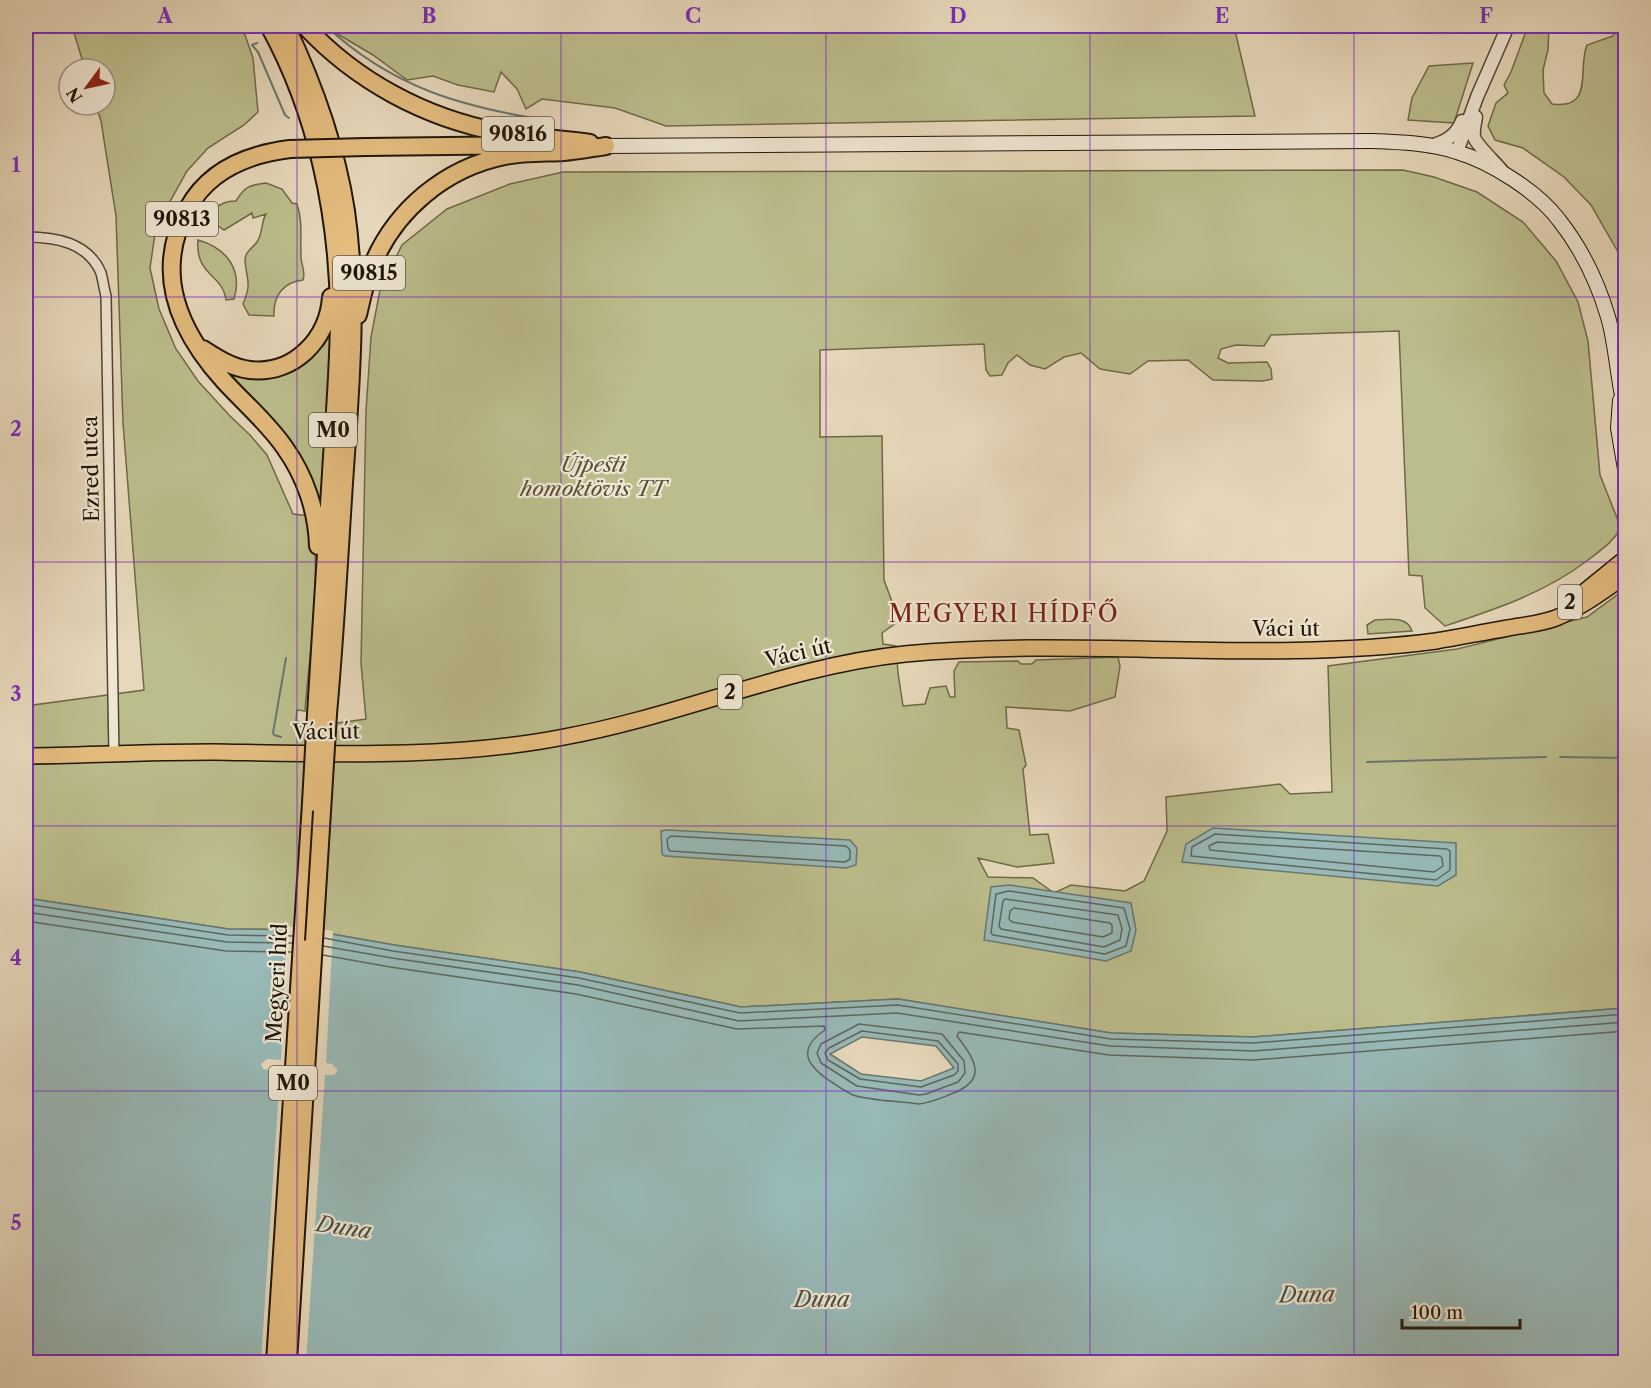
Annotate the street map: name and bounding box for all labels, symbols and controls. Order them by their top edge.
text: A [156,4,173,28]
text: B [422,4,437,28]
text: C [685,4,701,28]
text: D [949,4,967,28]
text: E [1215,4,1229,28]
text: F [1479,4,1493,28]
north arrow [57,57,117,117]
text: N [62,84,87,106]
road number: 90816 [482,117,554,151]
text: 1 [12,153,21,177]
road number: 90813 [146,202,218,236]
road number: 90815 [333,256,405,290]
road number: M0 [309,413,357,447]
street label: Ezred utca [77,415,104,522]
text: 2 [10,417,22,441]
park label: Újpesti homoktövis TT [519,452,670,501]
road number: 2 [1558,585,1582,619]
district label: MEGYERI HÍDFŐ [889,598,1119,628]
street label: Váci út [1251,616,1320,641]
street label: Váci út [761,633,834,672]
road number: 2 [718,675,742,709]
text: 3 [10,682,22,706]
street label: Váci út [291,718,360,745]
street label: Megyeri híd [261,922,292,1043]
text: 4 [10,946,22,970]
road number: M0 [269,1066,317,1100]
water label: Duna [312,1210,373,1245]
text: 5 [10,1211,22,1235]
water label: Duna [1277,1281,1335,1309]
water label: Duna [792,1286,850,1313]
scale bar [1402,1292,1520,1330]
text: 100 m [1411,1302,1463,1324]

